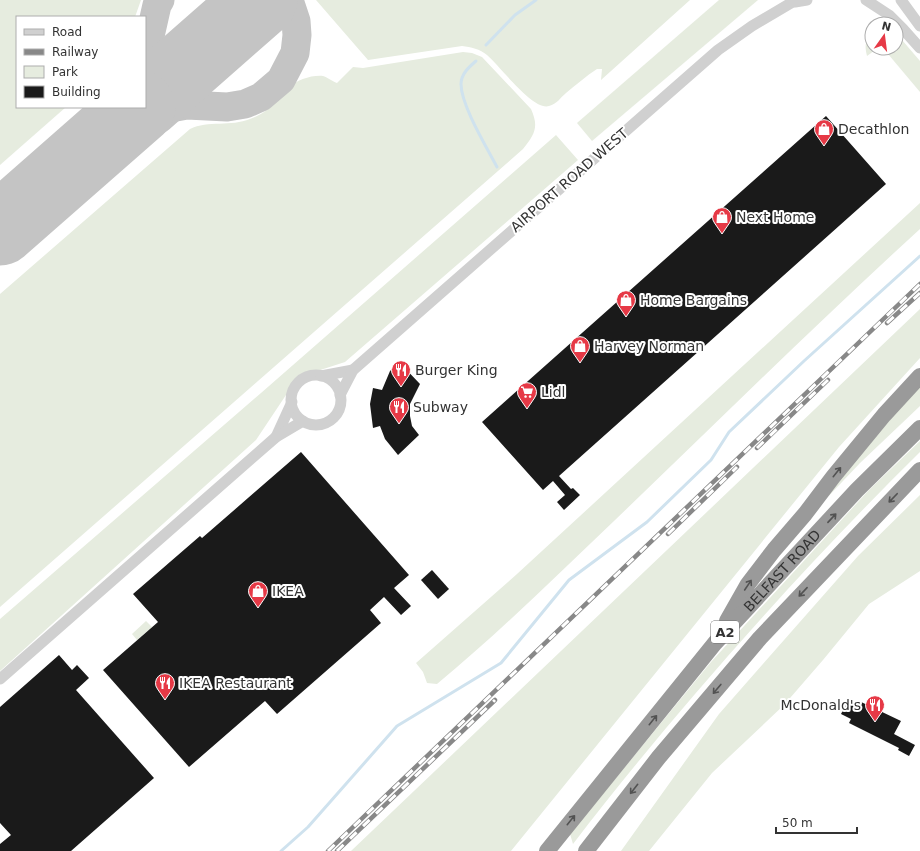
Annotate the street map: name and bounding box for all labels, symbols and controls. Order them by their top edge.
legend [16,16,146,108]
north arrow [864,16,904,56]
text: N [880,19,892,34]
text: Road [52,25,82,39]
text: Railway [52,45,98,59]
text: Park [52,65,78,79]
text: Building [52,85,101,99]
shop icon: Decathlon [813,118,835,146]
place label: Decathlon [838,121,909,137]
street label: AIRPORT ROAD WEST [507,124,631,235]
shop icon: Next Home [711,206,733,234]
place label: Next Home [736,209,814,225]
shop icon: Home Bargains [615,289,637,317]
place label: Home Bargains [640,292,747,308]
shop icon: Harvey Norman [569,335,591,363]
place label: Harvey Norman [594,338,704,354]
restaurant icon: Burger King [390,359,412,387]
place label: Burger King [415,362,498,378]
supermarket icon: Lidl [516,381,538,409]
place label: Lidl [541,384,565,400]
restaurant icon: Subway [388,396,410,424]
place label: Subway [413,399,468,415]
one-way arrow [833,467,842,478]
one-way arrow [888,493,898,503]
one-way arrow [827,512,836,523]
street label: BELFAST ROAD [740,527,824,615]
one-way arrow [744,579,752,591]
shop icon: IKEA [247,580,269,608]
place label: IKEA [272,583,304,599]
one-way arrow [799,587,808,597]
road number: A2 [711,621,739,643]
restaurant icon: IKEA Restaurant [154,672,176,700]
place label: IKEA Restaurant [179,675,292,691]
one-way arrow [712,684,721,694]
restaurant icon: McDonald's [864,694,886,722]
place label: McDonald's [781,697,861,713]
one-way arrow [648,714,657,725]
one-way arrow [629,783,638,794]
scale bar [776,809,857,835]
one-way arrow [566,815,575,826]
text: 50 m [782,816,813,830]

